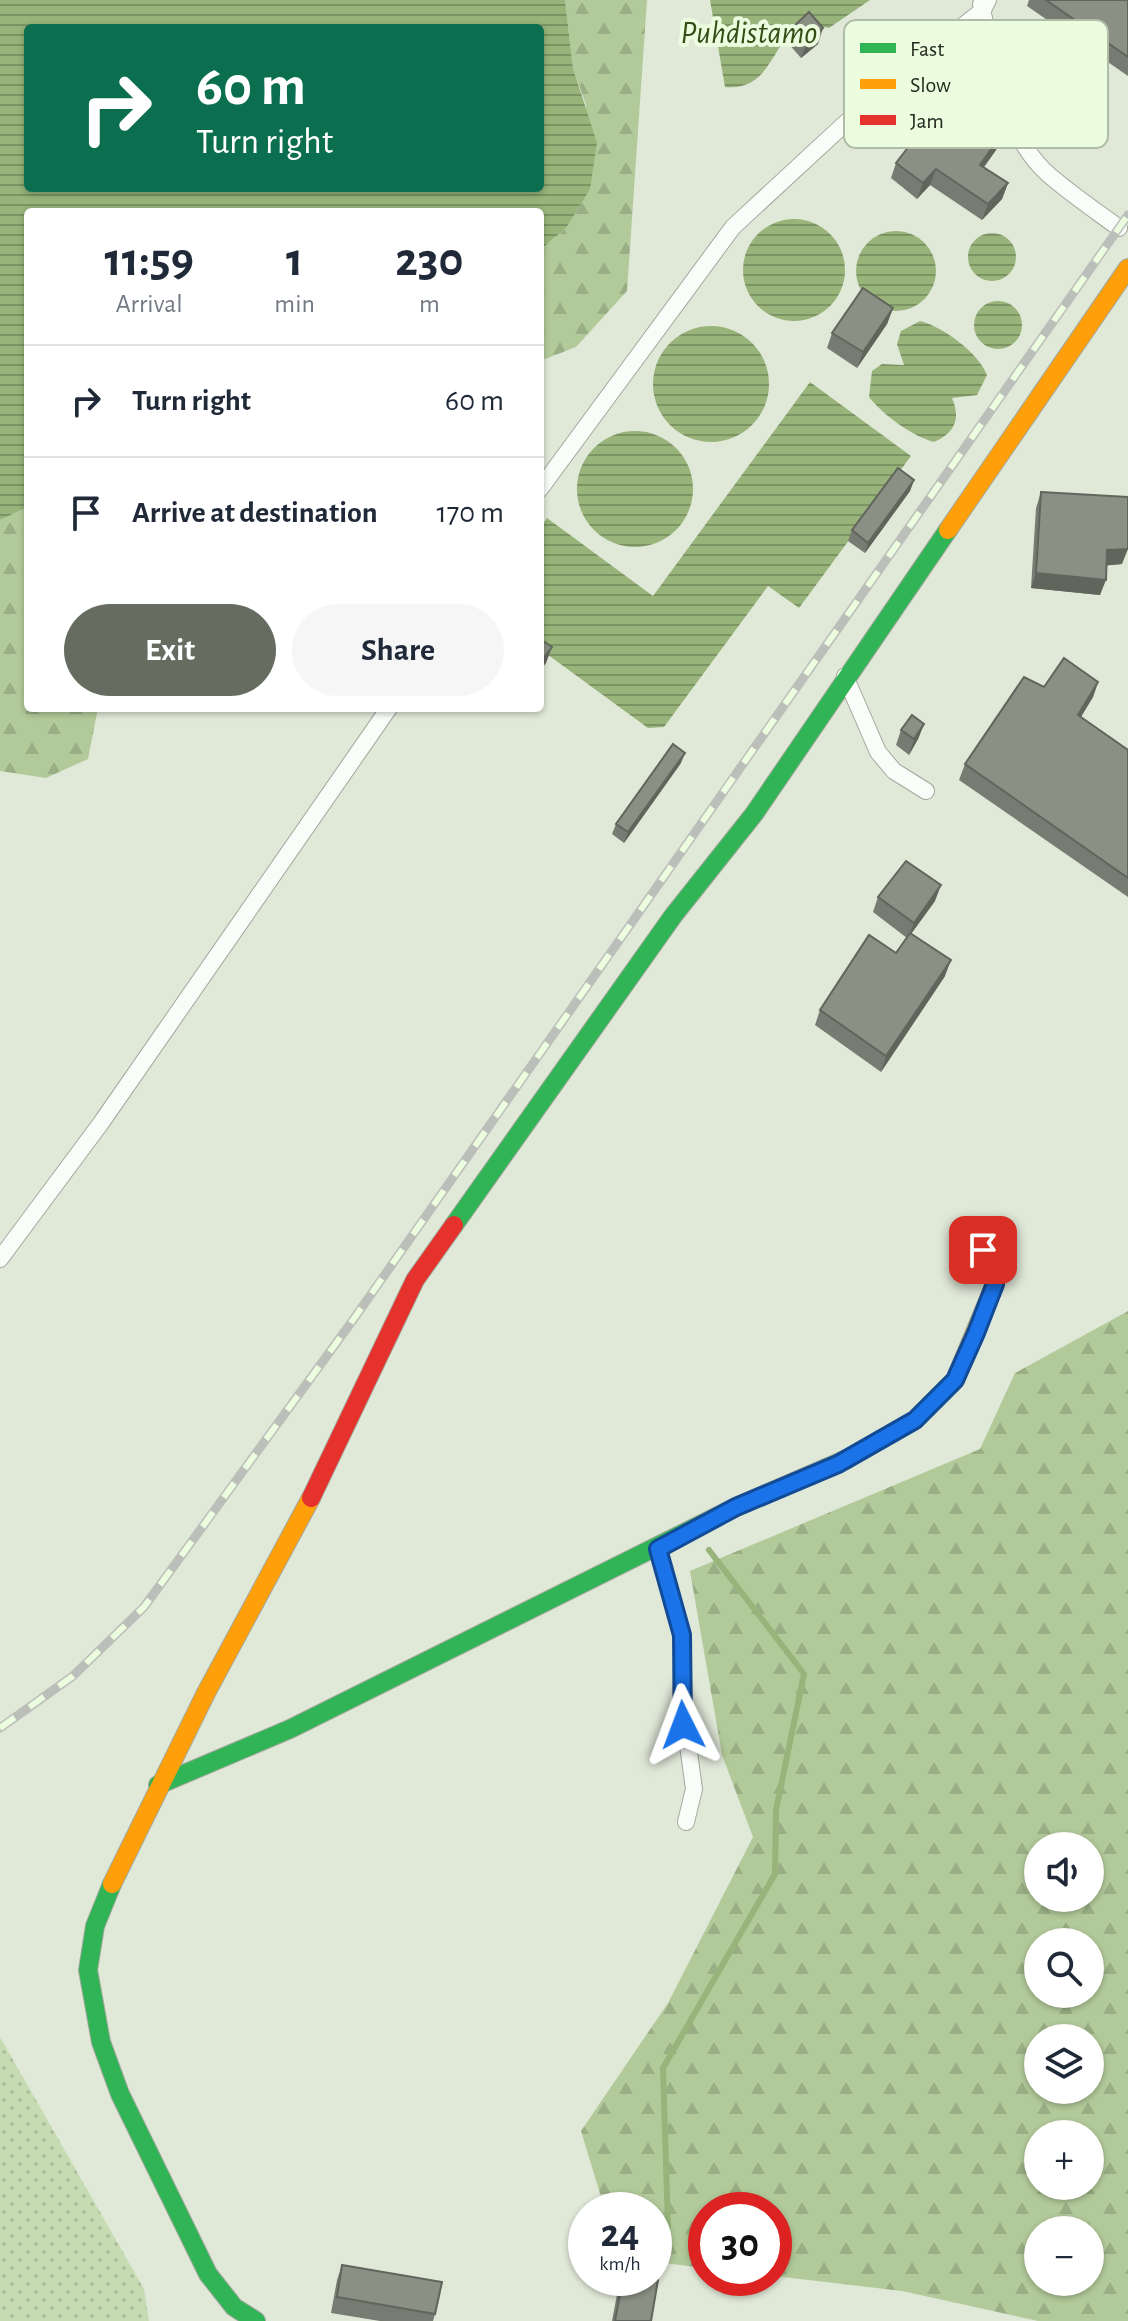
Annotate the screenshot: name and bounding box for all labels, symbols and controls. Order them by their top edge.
water label: Puhdistamo [680,17,818,49]
legend [844,20,1108,148]
text: Fast [910,38,944,60]
icon: right [64,56,168,160]
text: 60 m [196,59,306,115]
text: Slow [910,74,951,96]
text: Jam [910,110,944,132]
text: Turn right [196,124,333,160]
text: 11:59 [104,237,194,285]
text: 1 [286,237,303,285]
text: 230 [395,237,464,285]
text: Arrival [116,291,183,317]
text: min [274,291,315,317]
text: m [419,291,440,317]
icon: right [64,379,108,423]
text: Turn right [132,386,251,416]
text: 60 m [445,386,504,416]
icon: arrive [64,491,108,535]
text: Arrive at destination [132,498,378,528]
text: 170 m [436,498,504,528]
button: Exit [64,604,276,696]
button: Share [292,604,504,696]
pin [949,1216,1017,1284]
icon: arrive [961,1228,1005,1272]
position arrow [641,1683,725,1767]
map controls [1024,1832,1104,2296]
button: sound [1024,1832,1104,1912]
button: search [1024,1928,1104,2008]
button: layers [1024,2024,1104,2104]
button: + [1024,2120,1104,2200]
speed limit sign: 30 [688,2192,792,2296]
text: 24 [601,2214,639,2254]
button: − [1024,2216,1104,2296]
text: km/h [599,2254,641,2274]

